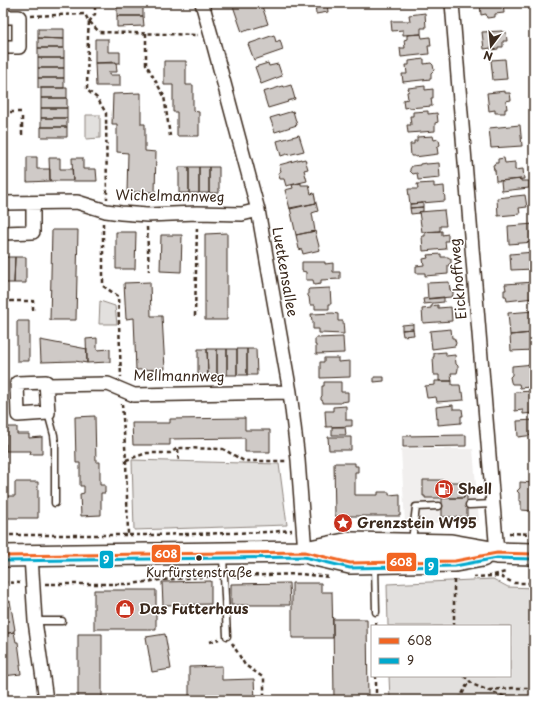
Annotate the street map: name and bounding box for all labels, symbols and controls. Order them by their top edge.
north arrow [471,26,511,66]
text: N [481,47,495,65]
street label: Wichelmannweg [115,184,225,207]
street label: Luetkensallee [267,225,304,319]
street label: Eickhoffweg [444,238,472,320]
street label: Mellmannweg [133,364,225,387]
fuel station icon: Shell [433,478,455,500]
place label: Shell [458,478,492,499]
place icon: Grenzstein W195 [332,512,354,534]
place label: Grenzstein W195 [357,512,477,533]
line badge: 608 [151,544,181,563]
text: 608 [155,545,177,562]
line badge: 9 [99,550,114,569]
text: 9 [103,550,110,567]
line badge: 608 [386,552,417,572]
marker: Kurfürstenstraße [194,553,204,563]
text: 608 [390,553,412,570]
line badge: 9 [424,557,439,576]
text: 9 [428,557,435,574]
place label: Kurfürstenstraße [146,562,252,581]
shop icon: Das Futterhaus [114,598,136,620]
place label: Das Futterhaus [139,598,249,619]
legend [371,625,511,677]
text: 608 [407,631,432,649]
text: 9 [407,651,414,669]

